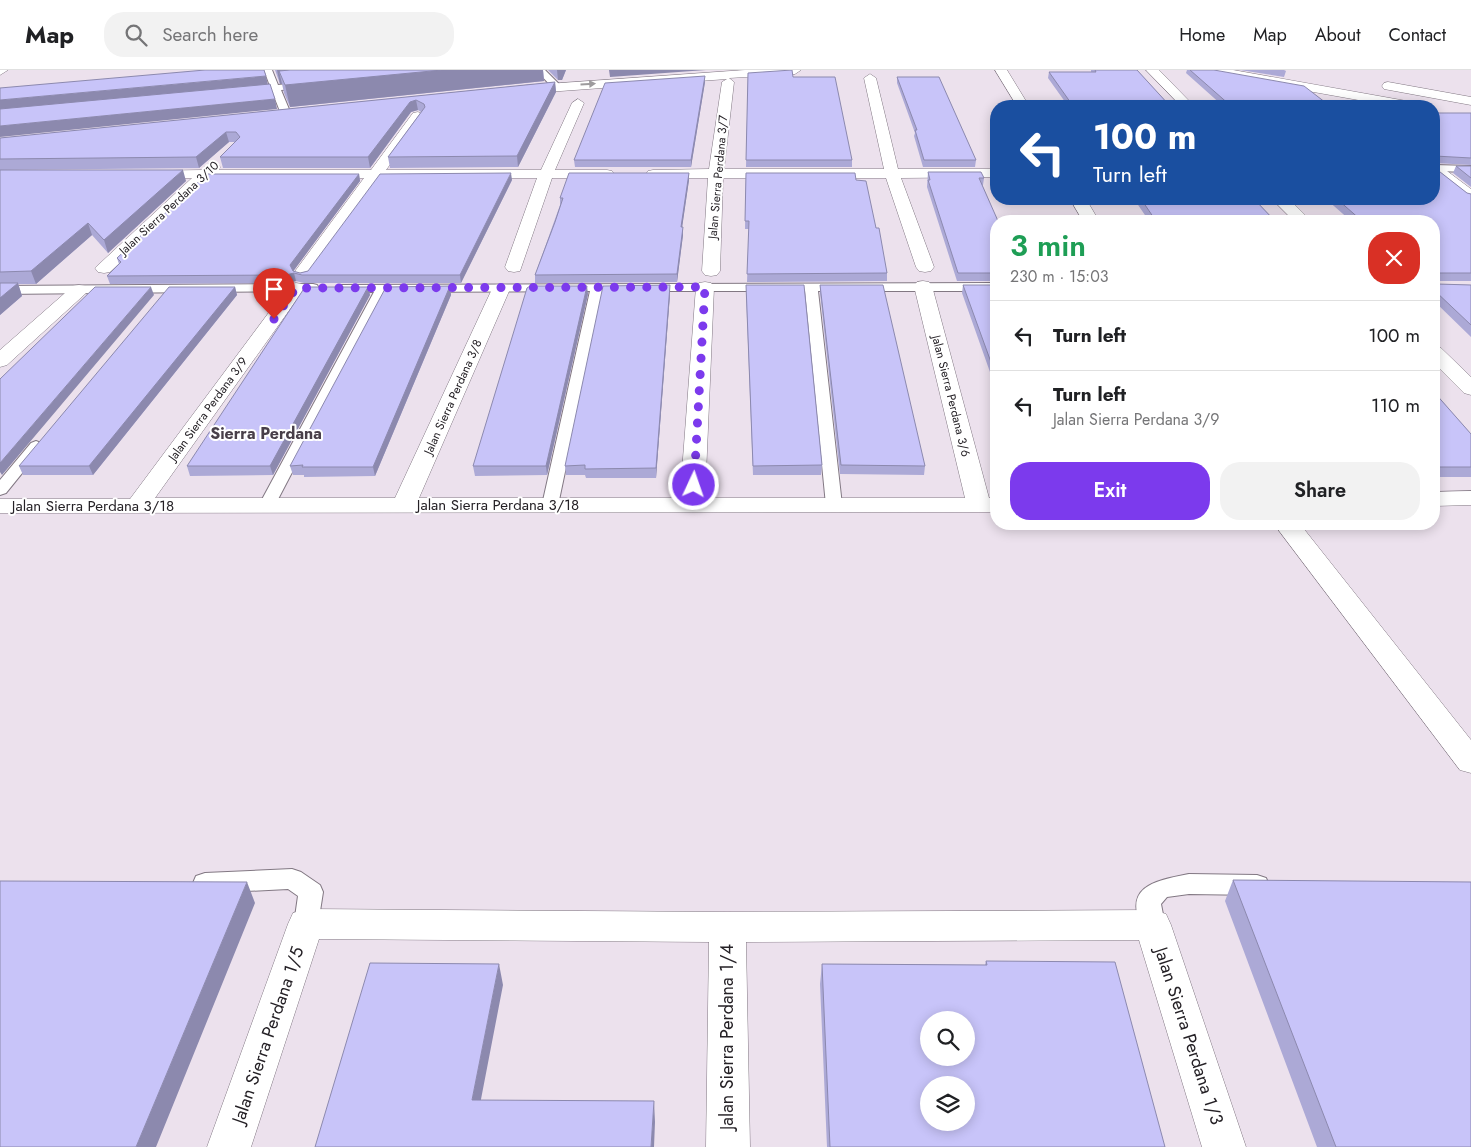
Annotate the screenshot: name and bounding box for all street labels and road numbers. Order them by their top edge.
street label: Jalan Sierra Perdana 3/7 [703,114,732,242]
street label: Jalan Sierra Perdana 3/10 [114,157,223,260]
street label: Jalan Sierra Perdana 3/6 [927,331,975,459]
street label: Jalan Sierra Perdana 3/8 [419,336,487,459]
street label: Jalan Sierra Perdana 3/9 [163,353,252,466]
street label: Jalan Sierra Perdana 3/18 [415,494,579,516]
street label: Jalan Sierra Perdana 3/18 [10,495,174,517]
street label: Jalan Sierra Perdana 1/3 [1147,942,1230,1128]
street label: Jalan Sierra Perdana 1/5 [225,943,310,1129]
street label: Jalan Sierra Perdana 1/4 [714,944,740,1132]

